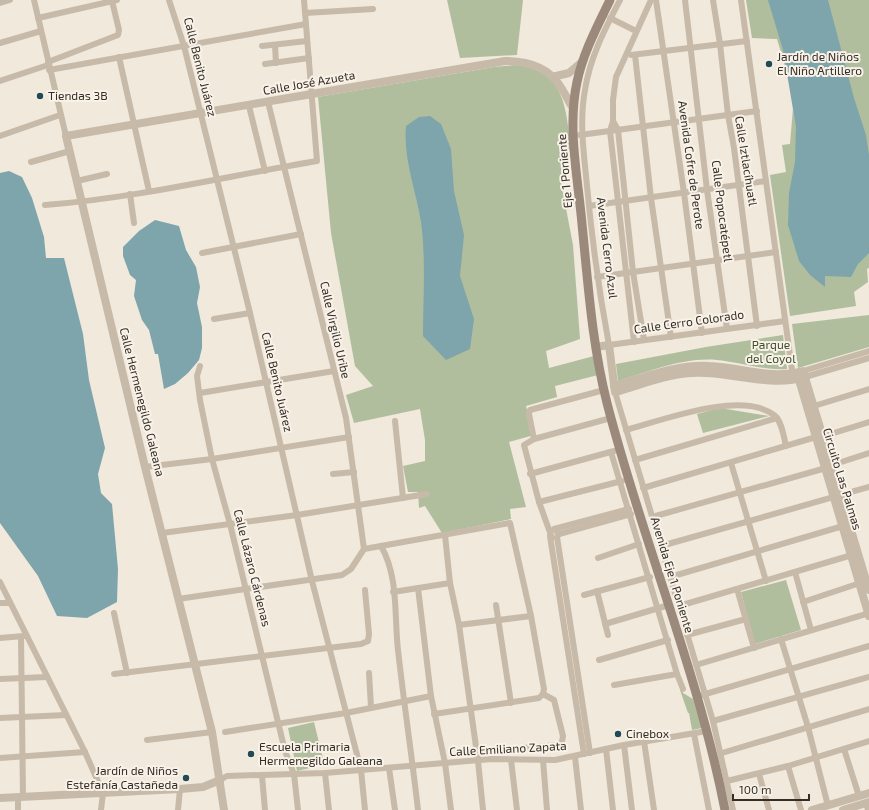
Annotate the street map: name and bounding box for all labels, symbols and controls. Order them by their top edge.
street label: Calle Benito Juárez [182,16,220,118]
place label: Jardín de Niños El Niño Artillero [777,49,862,77]
marker: Jardín de Niños El Niño Artillero [764,59,774,69]
street label: Calle José Azueta [262,67,356,97]
place label: Tiendas 3B [48,88,108,102]
marker: Tiendas 3B [35,91,45,101]
street label: Avenida Cofre de Perote [676,100,708,230]
street label: Calle Iztlacíhuatl [733,115,761,207]
street label: Eje 1 Poniente [554,133,575,209]
street label: Calle Popocatépetl [710,159,736,263]
street label: Avenida Cerro Azul [595,196,621,300]
street label: Calle Virgilio Uribe [318,280,354,380]
street label: Calle Cerro Colorado [633,306,745,336]
street label: Calle Hermenegildo Galeana [118,326,168,478]
street label: Calle Benito Juárez [260,330,296,433]
park label: Parque del Coyol [746,337,796,365]
street label: Circuito Las Palmas [821,426,865,532]
street label: Calle Lázaro Cárdenas [232,508,274,628]
street label: Avenida Eje 1 Poniente [648,515,697,635]
place label: Cinebox [626,726,670,740]
marker: Cinebox [613,729,623,739]
street label: Calle Emiliano Zapata [449,738,567,758]
place label: Escuela Primaria Hermenegildo Galeana [259,739,383,767]
marker: Escuela Primaria Hermenegildo Galeana [246,749,256,759]
place label: Jardín de Niños Estefanía Castañeda [66,763,178,791]
marker: Jardín de Niños Estefanía Castañeda [181,773,191,783]
scale bar [733,776,809,802]
text: 100 m [739,782,771,796]

